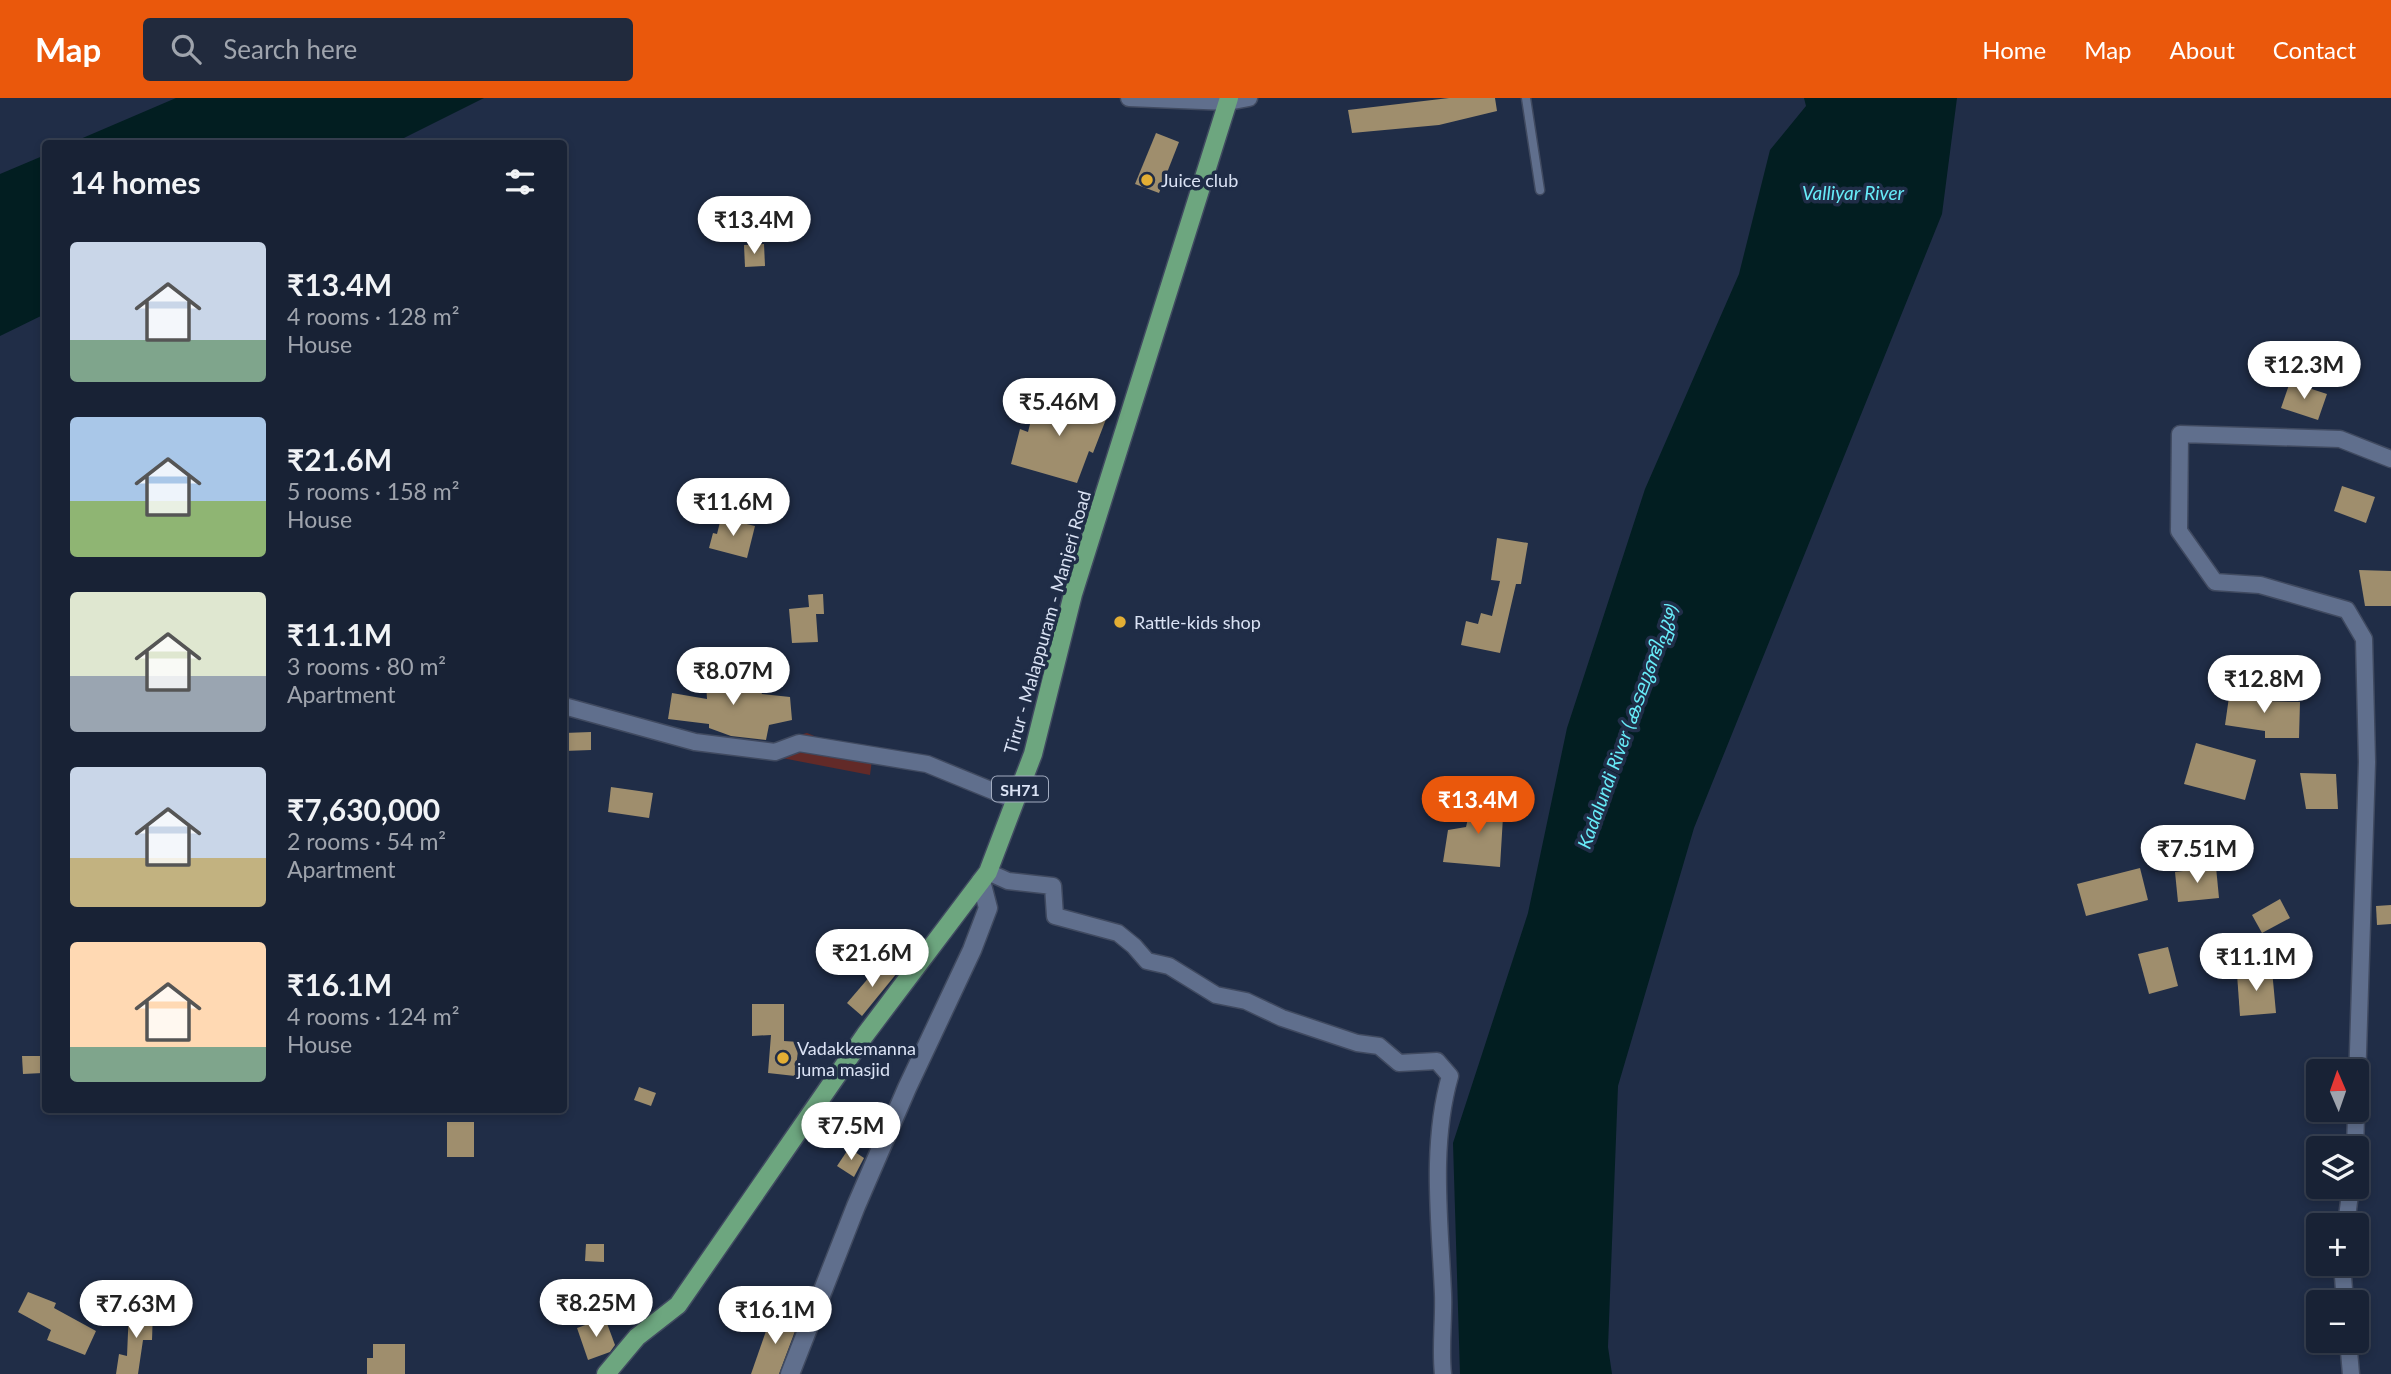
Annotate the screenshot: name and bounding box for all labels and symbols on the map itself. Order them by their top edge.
place label: Juice club [1161,169,1238,191]
marker: Juice club [1139,172,1155,188]
water label: Valliyar River [1802,181,1905,204]
pin: ₹13.4M [697,197,811,256]
pin: ₹12.3M [2247,342,2361,401]
pin: ₹5.46M [1002,378,1116,438]
pin: ₹11.6M [676,478,790,538]
street label: Tirur - Malappuram - Manjeri Road [999,488,1095,756]
water label: Kadalundi River (കടലുണ്ടിപ്പുഴ) [1572,600,1685,853]
place label: Rattle-kids shop [1134,611,1261,633]
marker: Rattle-kids shop [1112,614,1128,630]
pin: ₹8.07M [676,648,790,707]
pin: ₹12.8M [2207,656,2321,715]
road number: SH71 [992,776,1048,802]
pin: ₹13.4M [1421,776,1535,836]
pin: ₹7.51M [2140,826,2254,885]
pin: ₹21.6M [815,930,929,989]
pin: ₹11.1M [2199,934,2313,993]
place label: Vadakkemanna juma masjid [796,1037,916,1080]
marker: Vadakkemanna juma masjid [775,1050,791,1066]
north arrow [2306,1059,2370,1122]
pin: ₹7.5M [802,1102,900,1162]
pin: ₹7.63M [79,1280,193,1340]
pin: ₹8.25M [539,1280,653,1339]
pin: ₹16.1M [718,1286,832,1346]

